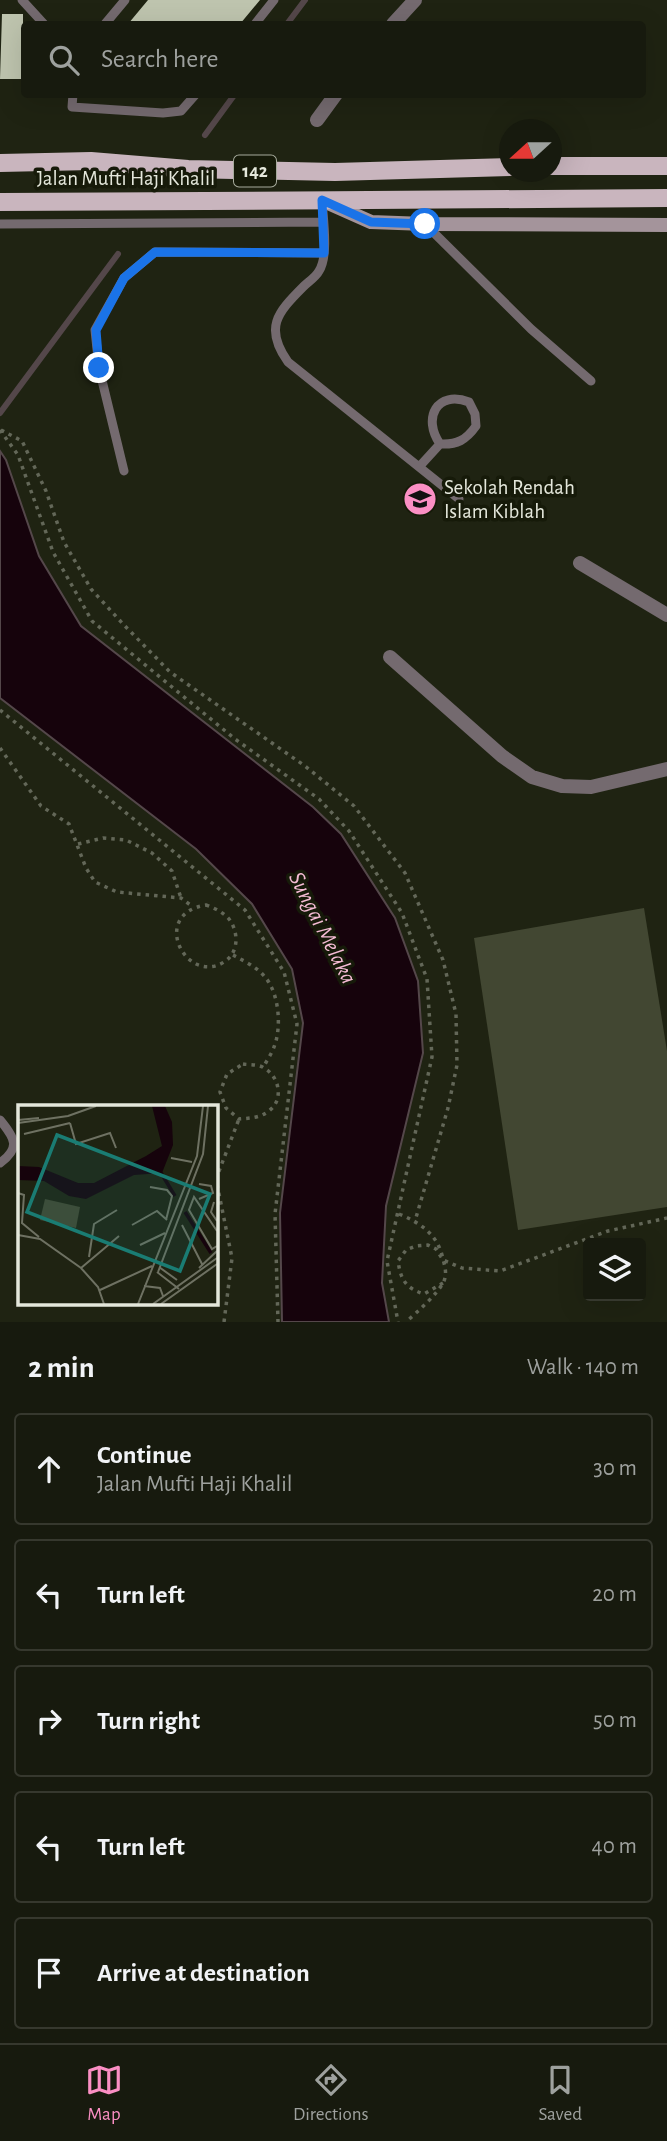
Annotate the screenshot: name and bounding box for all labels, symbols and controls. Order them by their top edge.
search box [21,21,646,98]
icon: search [45,41,83,79]
text: Search here [101,46,219,72]
north arrow [499,119,562,182]
road number: 142 [234,155,276,186]
street label: Jalan Mufti Haji Khalil [37,168,215,189]
route start [409,208,440,239]
route end [83,352,114,383]
place label: Sekolah Rendah Islam Kiblah [444,477,575,522]
school or university icon: Sekolah Rendah Islam Kiblah [401,480,439,518]
water label: Sungai Melaka [284,868,360,988]
inset map [18,1105,217,1304]
map controls [583,1238,646,1301]
button: layers [583,1238,646,1301]
text: 2 min [28,1353,95,1383]
text: Walk · 140 m [527,1356,639,1379]
text: Continue [97,1442,192,1468]
icon: ahead [30,1450,68,1488]
text: 30 m [593,1457,637,1480]
text: Jalan Mufti Haji Khalil [97,1473,293,1496]
icon: left [30,1576,68,1614]
text: Turn left [97,1582,185,1608]
text: 20 m [592,1583,637,1606]
icon: right [30,1702,68,1740]
text: Turn right [97,1708,200,1734]
text: 50 m [593,1709,637,1732]
icon: left [30,1828,68,1866]
text: Turn left [97,1834,185,1860]
text: 40 m [592,1835,637,1858]
icon: arrive [30,1954,68,1992]
text: Arrive at destination [97,1960,310,1986]
tab: Map [85,2061,123,2126]
tab: Directions [293,2061,369,2126]
tab: Saved [539,2061,582,2126]

